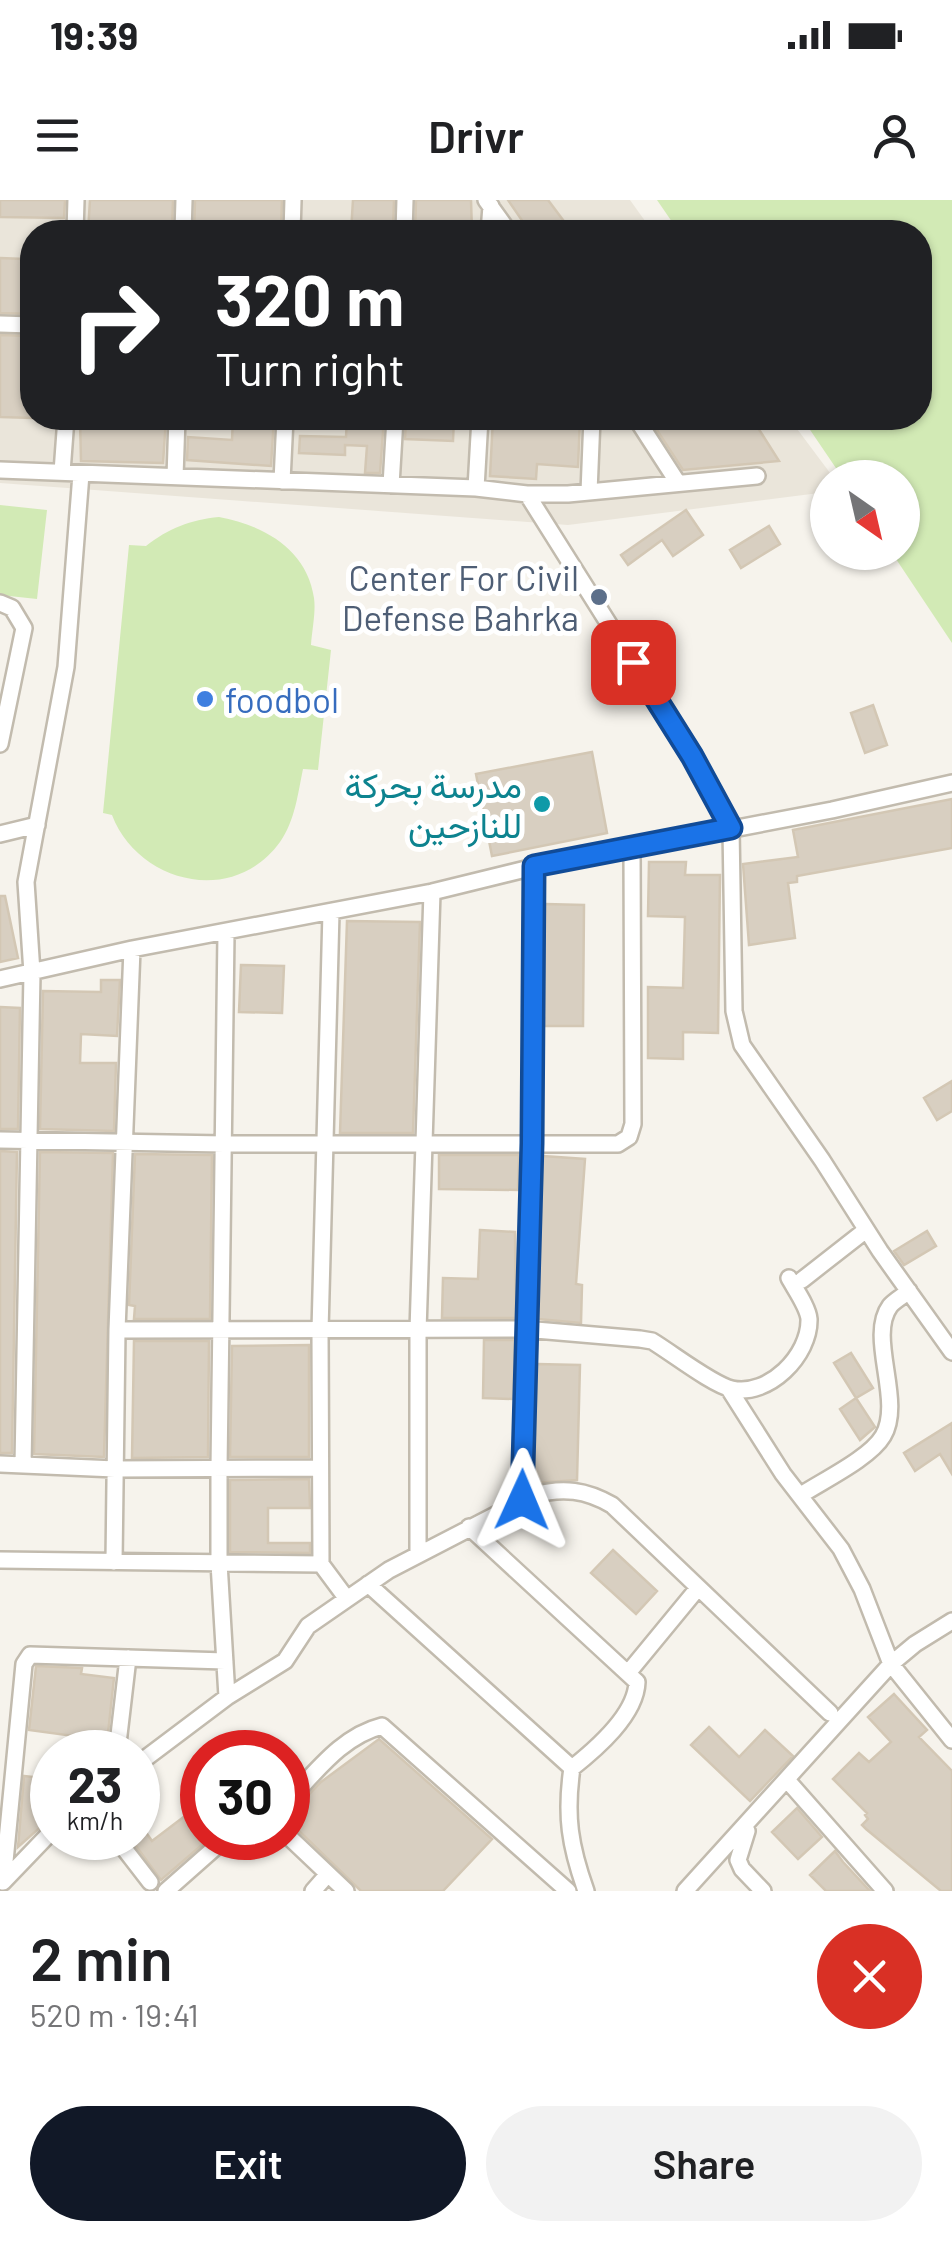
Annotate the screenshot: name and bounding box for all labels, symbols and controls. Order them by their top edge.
text: 19:39 [50,12,138,58]
icon: menu [30,108,85,163]
text: Drivr [428,108,524,162]
icon: person [867,108,922,163]
text: 320 m [215,256,404,340]
icon: right [50,260,180,390]
text: Turn right [215,341,405,395]
north arrow [810,460,920,570]
map controls [810,460,920,570]
place label: Center For Civil Defense Bahrka [342,556,579,638]
marker: Center For Civil Defense Bahrka [588,586,610,608]
pin [591,620,676,705]
icon: arrive [606,635,661,690]
place label: foodbol [225,678,339,720]
marker: foodbol [194,688,216,710]
place label: مدرسة بحركة للنازحين [345,763,522,848]
marker: مدرسة بحركة للنازحين [531,793,553,815]
position arrow [470,1448,574,1552]
speed limit sign: 30 [180,1730,310,1860]
text: 23 [68,1753,122,1813]
text: km/h [67,1805,123,1835]
text: 2 min [30,1921,173,1993]
button: close [817,1924,922,2029]
text: 520 m · 19:41 [30,1995,199,2033]
button: Exit [30,2106,466,2221]
button: Share [486,2106,922,2221]

